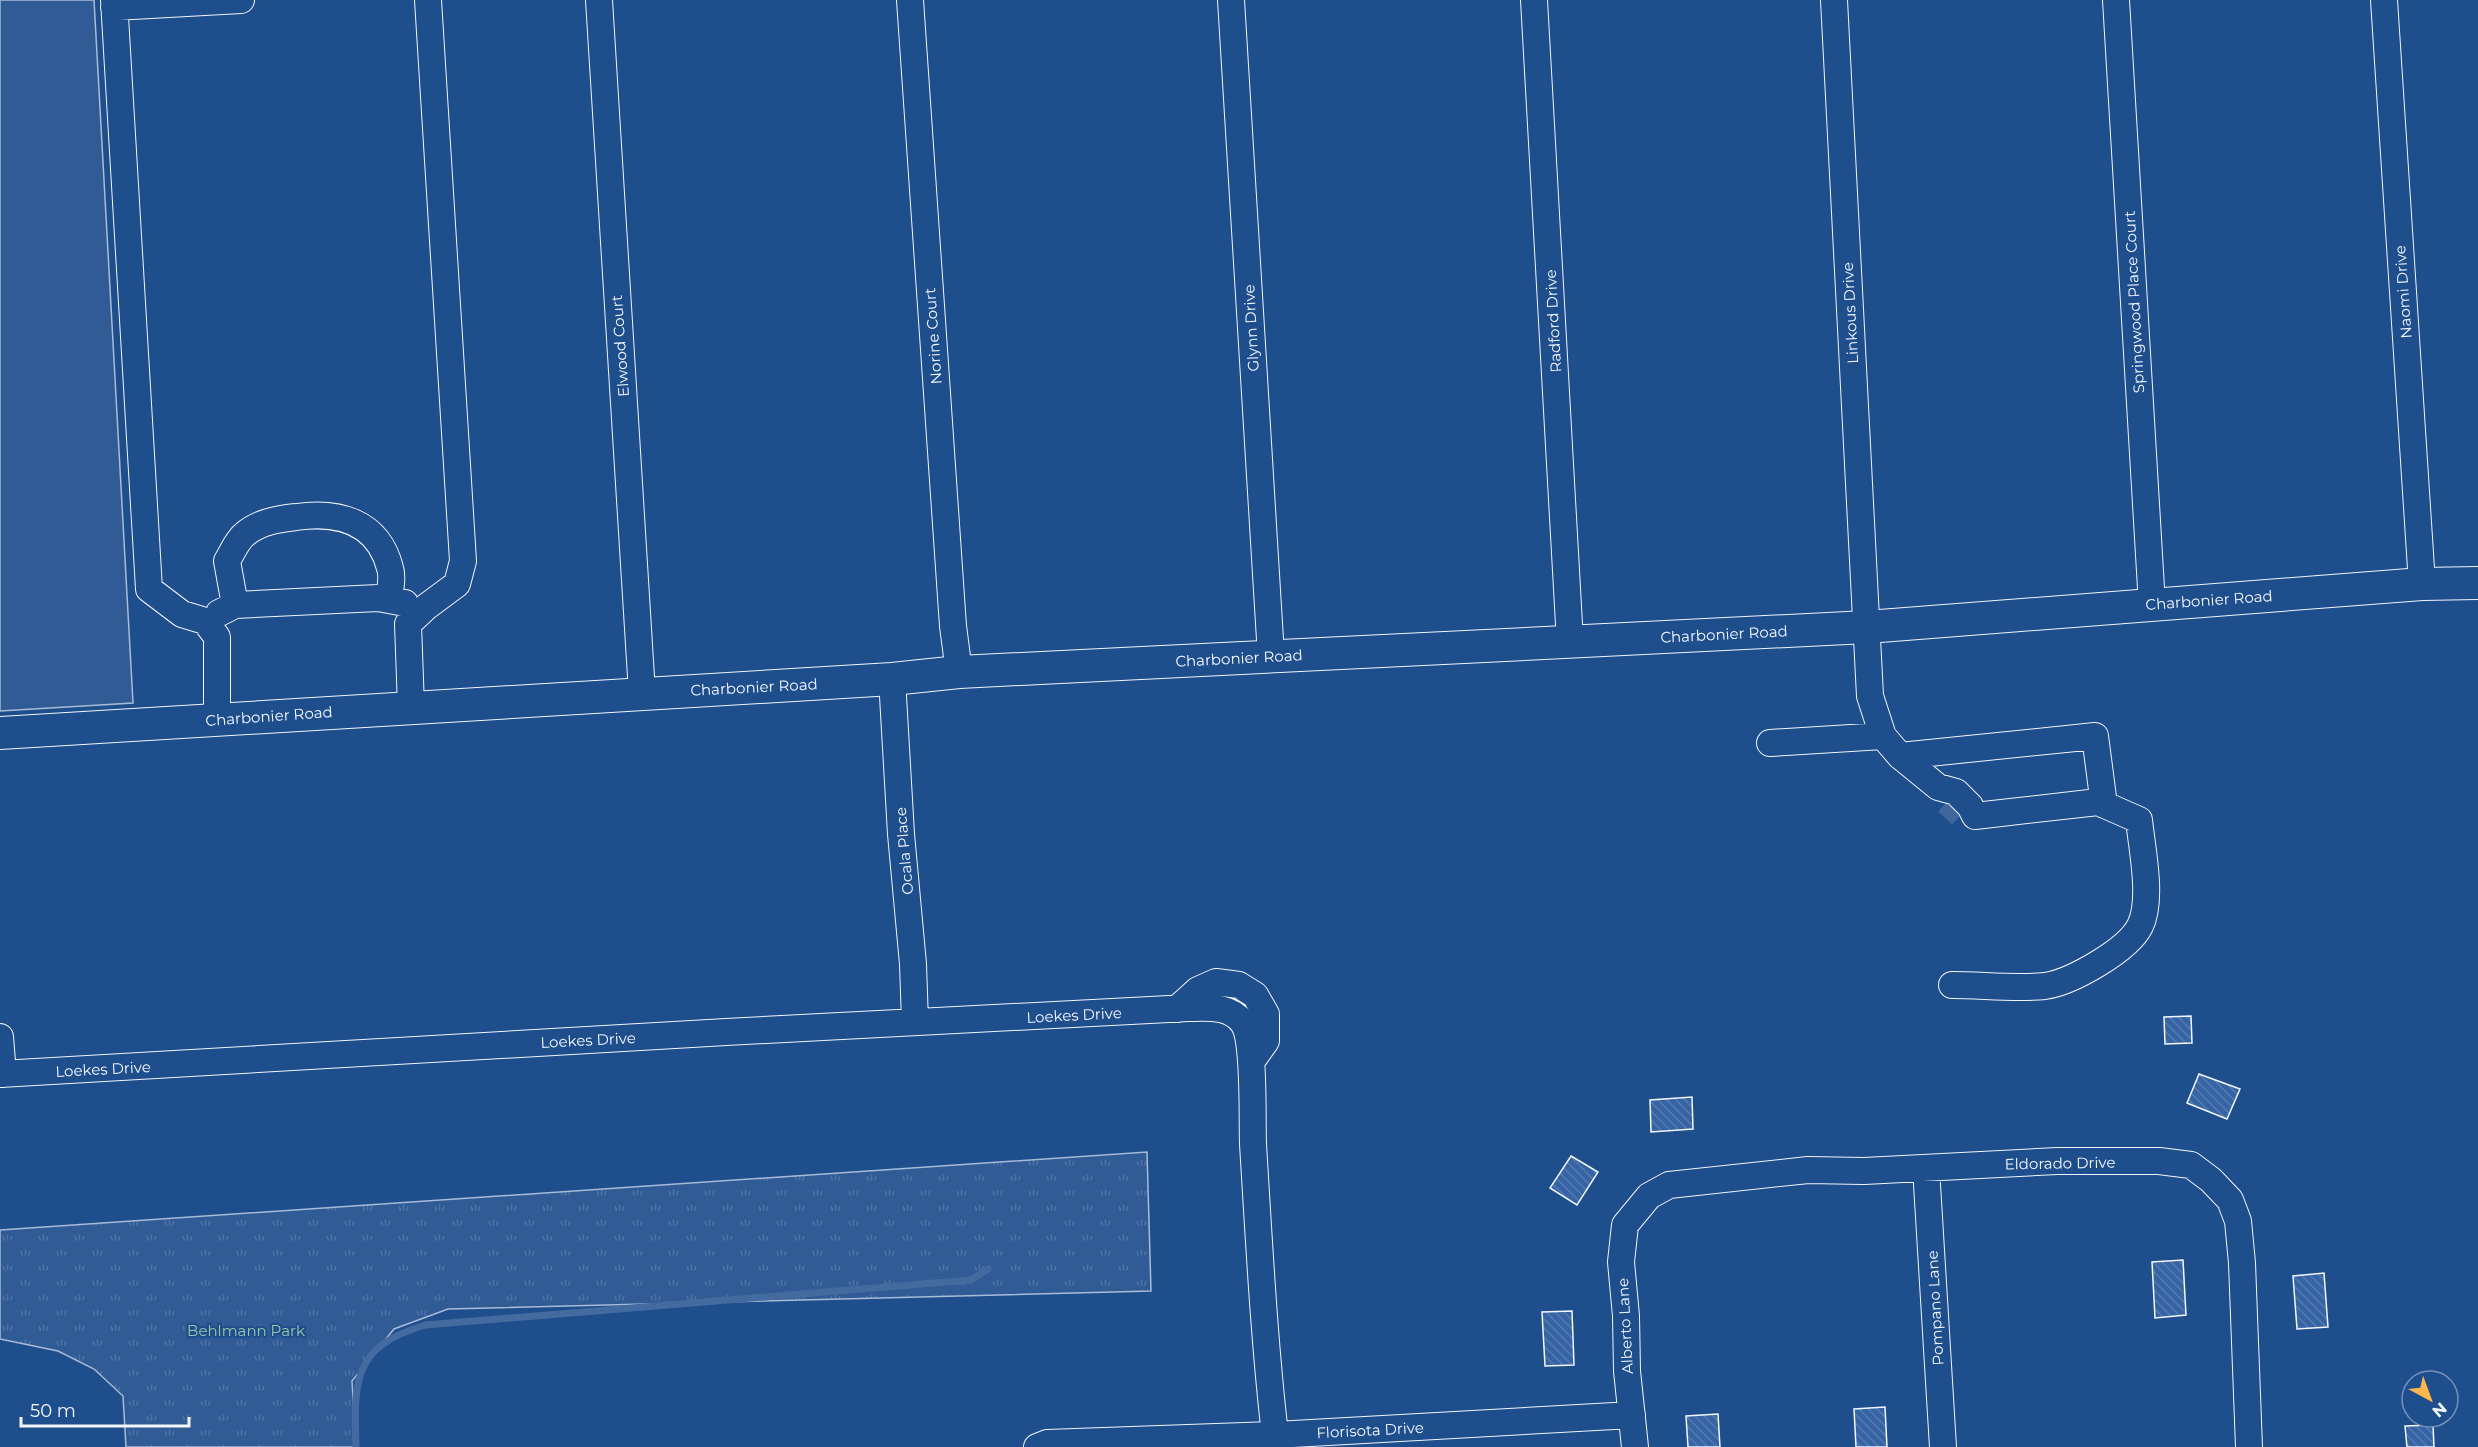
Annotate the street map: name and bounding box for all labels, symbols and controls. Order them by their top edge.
street label: Springwood Place Court [2120,210,2148,394]
street label: Naomi Drive [2390,245,2416,339]
street label: Linkous Drive [1838,262,1862,364]
street label: Radford Drive [1541,269,1565,373]
street label: Glynn Drive [1239,284,1263,372]
street label: Norine Court [920,287,946,385]
street label: Elwood Court [607,294,633,398]
street label: Charbonier Road [2145,586,2273,614]
street label: Charbonier Road [1660,621,1788,647]
street label: Charbonier Road [1175,645,1303,671]
street label: Charbonier Road [690,674,818,700]
street label: Charbonier Road [205,702,333,730]
street label: Ocala Place [891,806,917,896]
street label: Loekes Drive [1026,1003,1122,1027]
street label: Loekes Drive [540,1028,636,1052]
street label: Loekes Drive [55,1057,151,1081]
street label: Eldorado Drive [2004,1153,2116,1173]
street label: Pompano Lane [1922,1250,1948,1366]
street label: Alberto Lane [1613,1277,1637,1375]
park label: Behlmann Park [187,1321,305,1340]
north arrow [2400,1369,2460,1429]
scale bar [21,1390,189,1428]
text: N [2428,1399,2451,1421]
text: 50 m [30,1400,76,1422]
street label: Florisota Drive [1316,1418,1424,1442]

